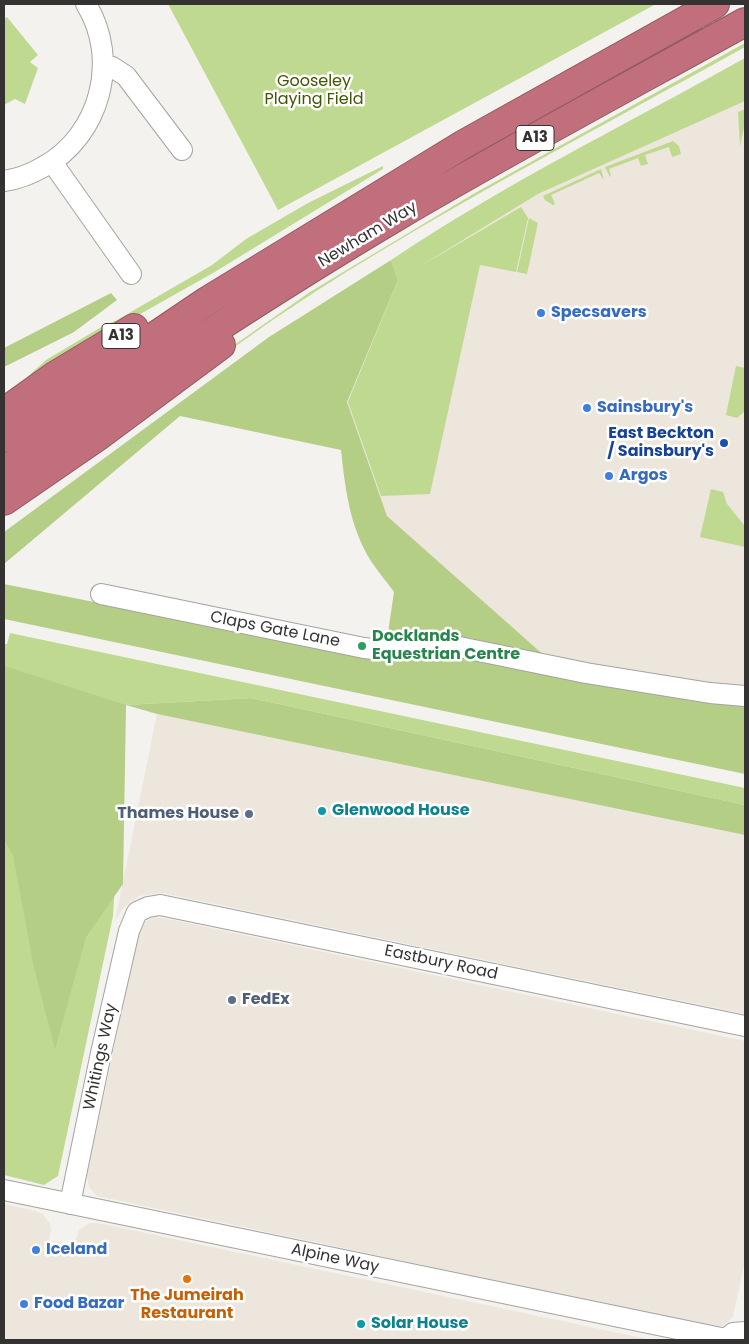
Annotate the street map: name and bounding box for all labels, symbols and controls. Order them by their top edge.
park label: Gooseley Playing Field [265,72,363,110]
road number: A13 [516,126,554,150]
street label: Newham Way [315,198,421,272]
place label: Specsavers [551,303,647,323]
marker: Specsavers [535,307,547,319]
road number: A13 [102,324,140,348]
place label: Sainsbury's [597,398,693,418]
marker: Sainsbury's [581,402,593,414]
place label: East Beckton / Sainsbury's [607,424,714,462]
marker: East Beckton / Sainsbury's [718,437,730,449]
place label: Argos [619,466,668,486]
marker: Argos [603,470,615,482]
street label: Claps Gate Lane [209,608,341,652]
place label: Docklands Equestrian Centre [372,627,520,665]
marker: Docklands Equestrian Centre [356,640,368,652]
place label: Glenwood House [332,801,470,821]
place label: Thames House [117,804,239,824]
marker: Glenwood House [316,805,328,817]
marker: Thames House [243,808,255,820]
street label: Eastbury Road [383,942,499,984]
place label: FedEx [242,990,290,1010]
marker: FedEx [226,994,238,1006]
street label: Whitings Way [80,1002,122,1112]
place label: Iceland [46,1240,107,1260]
street label: Alpine Way [289,1240,381,1278]
marker: Iceland [30,1244,42,1256]
marker: The Jumeirah Restaurant [181,1273,193,1285]
place label: The Jumeirah Restaurant [130,1286,244,1324]
place label: Food Bazar [34,1294,124,1314]
marker: Food Bazar [18,1298,30,1310]
place label: Solar House [371,1314,468,1334]
marker: Solar House [355,1318,367,1330]

